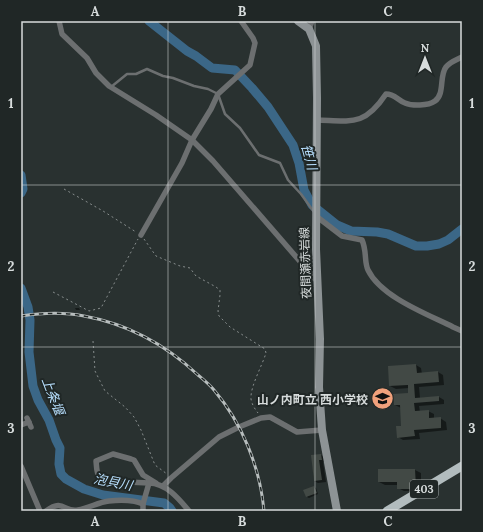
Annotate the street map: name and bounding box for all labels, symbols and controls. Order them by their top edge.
text: A [91,3,100,20]
text: B [238,3,247,20]
text: C [384,3,393,20]
north arrow [405,38,445,78]
text: N [421,41,430,55]
text: 1 [8,95,14,112]
text: 1 [469,95,475,112]
water label: 笹川 [297,142,321,174]
street label: 夜間瀬赤岩線 [296,227,314,300]
text: 2 [8,258,15,275]
text: 2 [469,258,476,275]
water label: 上条堰 [38,375,69,419]
school or university icon: 山ノ内町立 西小学校 [370,386,396,412]
place label: 山ノ内町立 西小学校 [257,392,368,407]
text: 3 [7,420,15,437]
text: 3 [468,420,476,437]
water label: 泡貝川 [92,470,136,494]
road number: 403 [410,480,438,498]
text: A [91,513,100,530]
text: B [238,513,247,530]
text: C [384,513,393,530]

